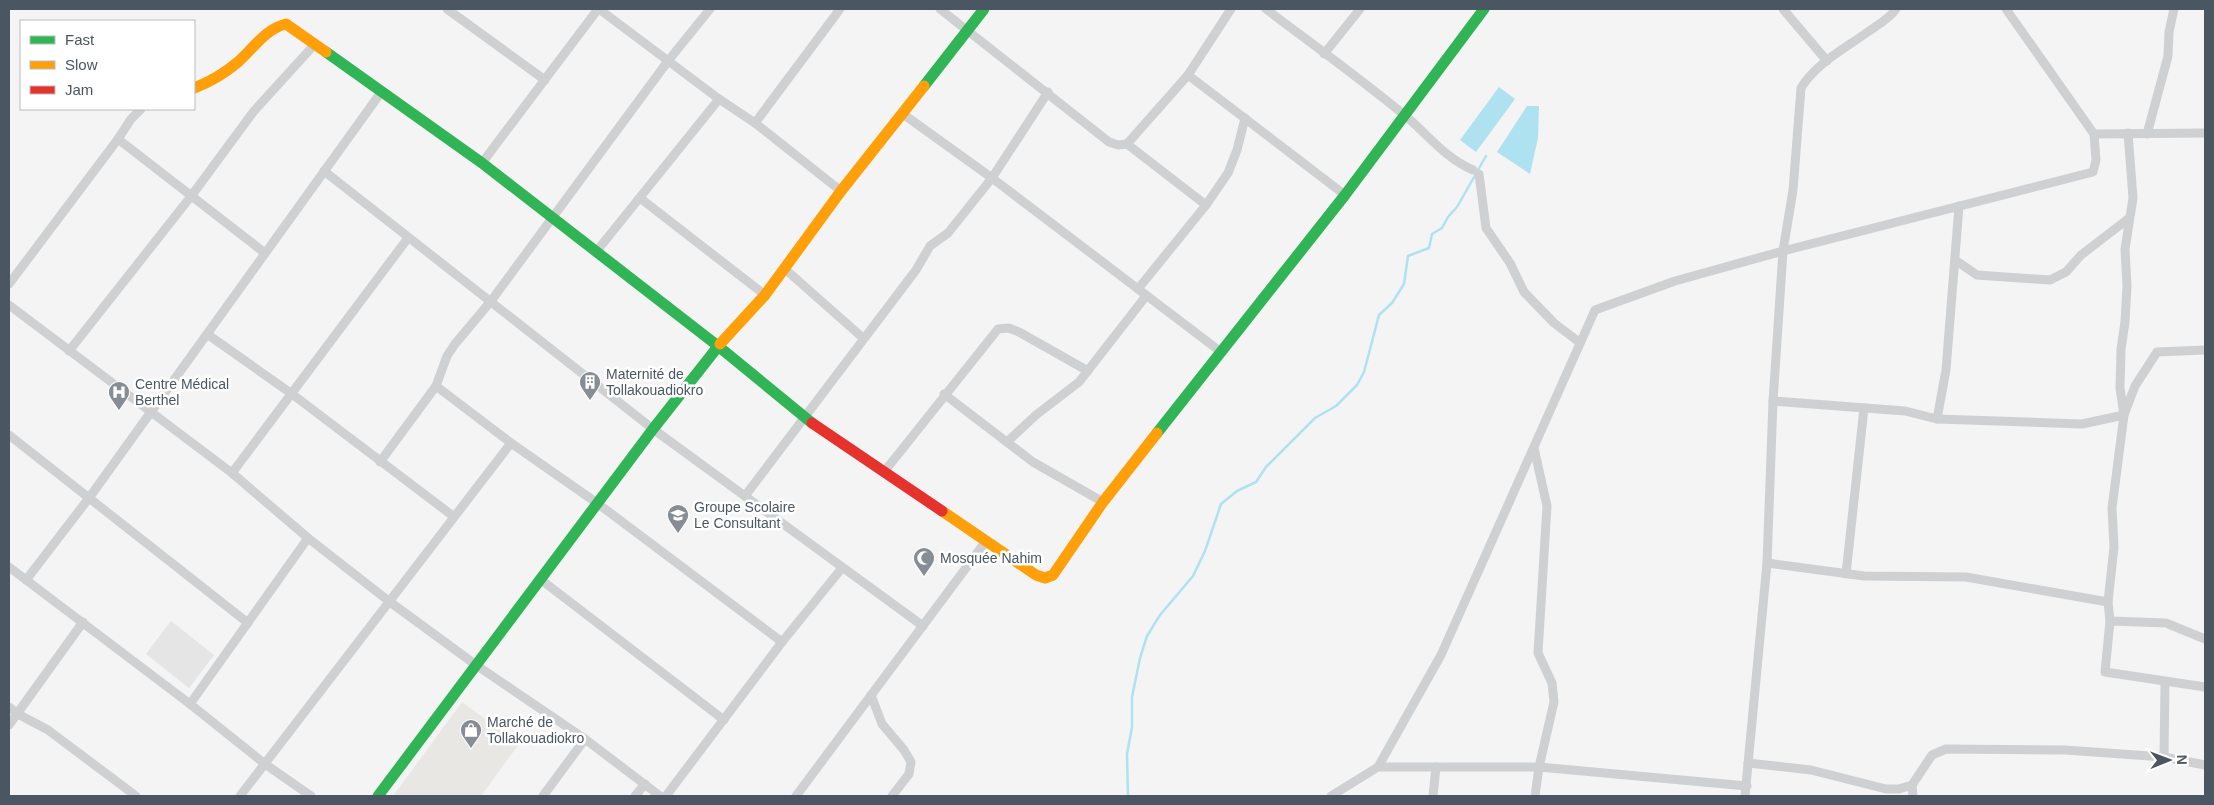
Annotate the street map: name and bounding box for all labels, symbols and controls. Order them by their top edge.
legend [20,20,195,110]
text: Fast [65,31,95,48]
text: Slow [65,56,98,73]
text: Jam [65,81,93,98]
place label: Maternité de Tollakouadiokro [606,366,703,398]
building icon: Maternité de Tollakouadiokro [578,370,602,401]
place label: Centre Médical Berthel [135,376,229,408]
hospital icon: Centre Médical Berthel [107,380,131,411]
place label: Groupe Scolaire Le Consultant [694,499,795,531]
school or university icon: Groupe Scolaire Le Consultant [666,503,690,534]
mosque icon: Mosquée Nahim [912,546,936,577]
place label: Mosquée Nahim [940,550,1042,566]
place label: Marché de Tollakouadiokro [487,714,584,746]
shop icon: Marché de Tollakouadiokro [459,718,483,749]
north arrow [2144,735,2194,785]
text: N [2174,755,2190,765]

